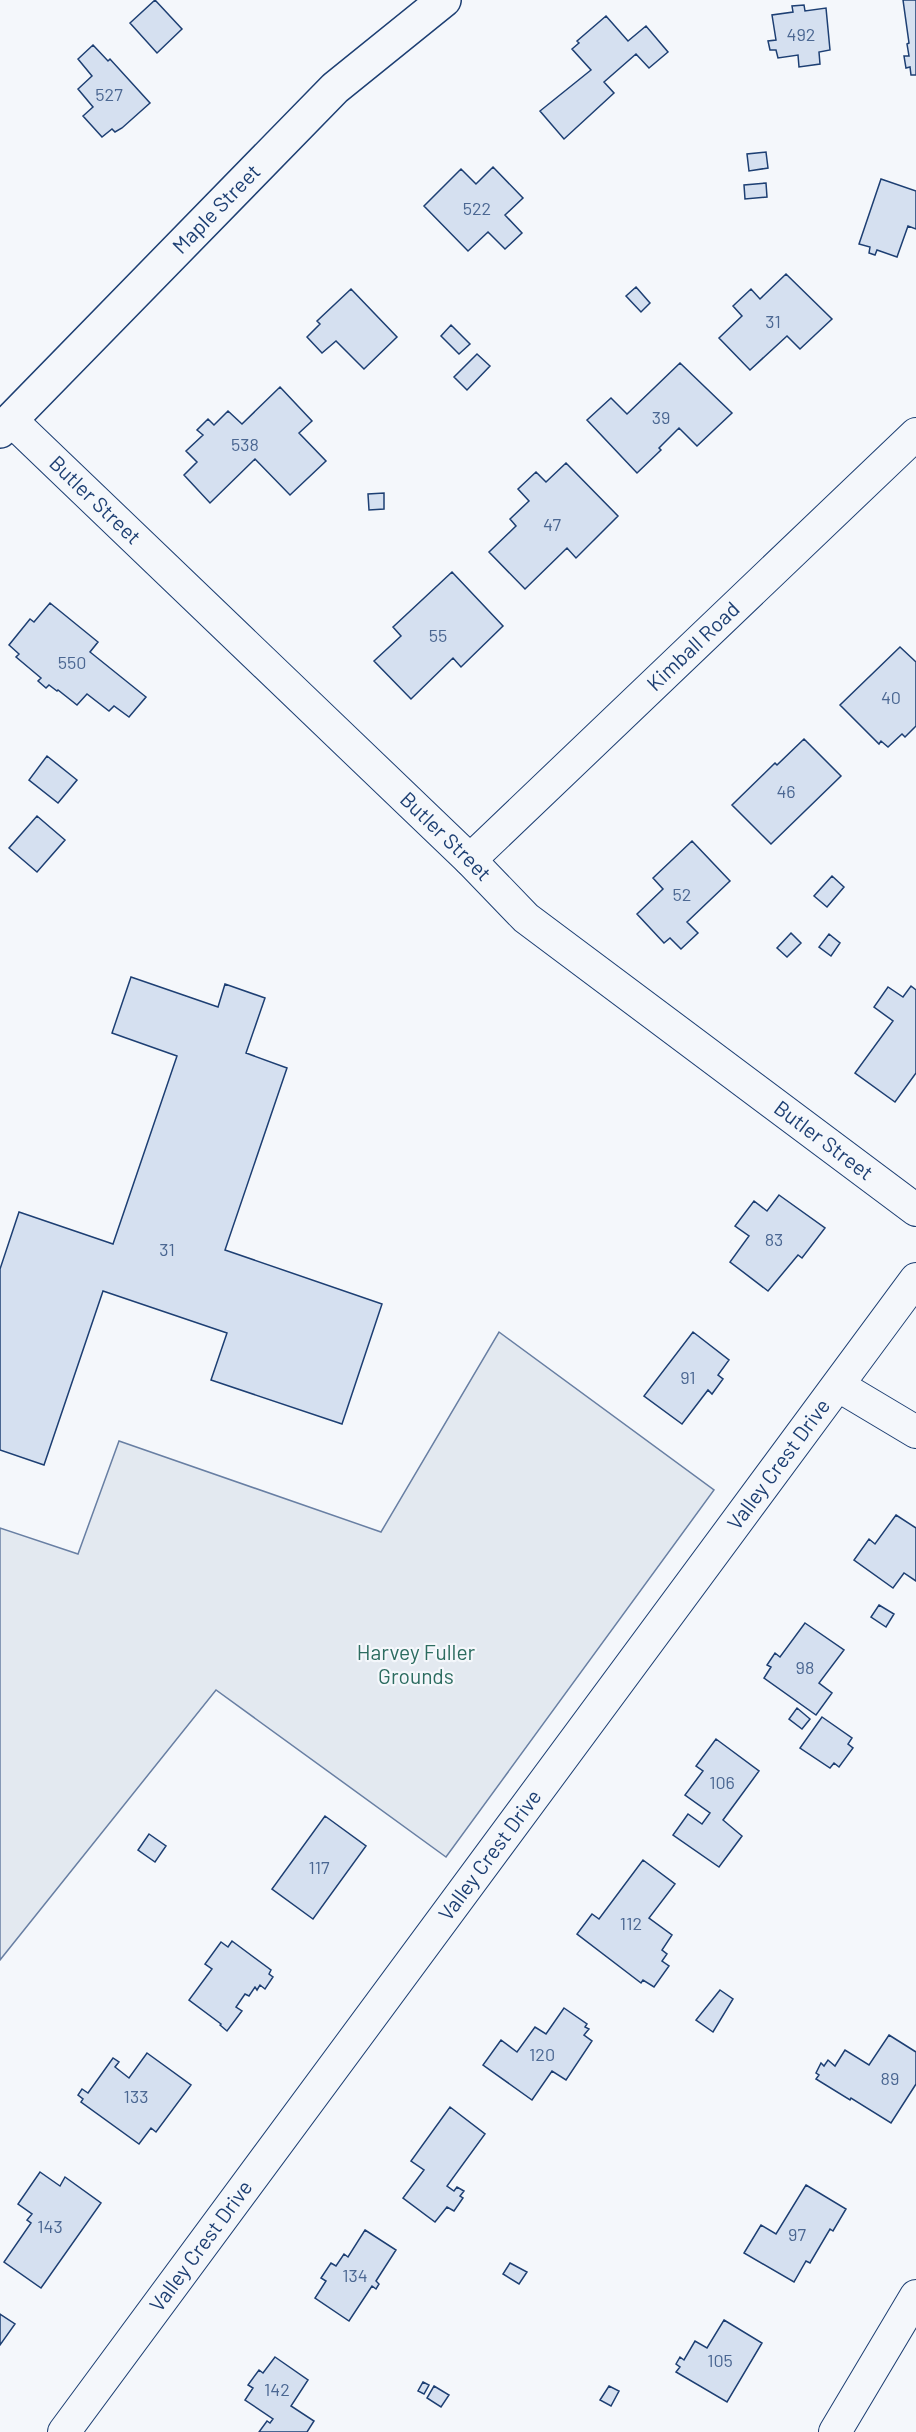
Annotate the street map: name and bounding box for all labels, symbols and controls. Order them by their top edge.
house number: 492 [787,23,815,45]
house number: 527 [95,83,123,105]
street label: Maple Street [166,158,265,258]
house number: 522 [463,197,491,219]
house number: 31 [765,310,781,332]
house number: 39 [652,406,670,428]
house number: 538 [231,433,259,455]
street label: Butler Street [45,450,147,549]
house number: 47 [543,513,561,535]
street label: Kimball Road [641,596,744,695]
house number: 55 [429,624,447,646]
house number: 550 [58,651,86,673]
house number: 40 [881,686,901,708]
house number: 46 [776,780,796,802]
street label: Butler Street [396,786,497,885]
house number: 52 [673,883,691,905]
street label: Butler Street [770,1094,879,1185]
house number: 83 [765,1228,783,1250]
house number: 31 [159,1238,175,1260]
house number: 91 [680,1366,696,1388]
street label: Valley Crest Drive [721,1393,834,1534]
park label: Harvey Fuller Grounds [357,1639,476,1688]
house number: 98 [796,1656,814,1678]
house number: 106 [709,1771,735,1793]
street label: Valley Crest Drive [432,1784,546,1925]
house number: 117 [308,1856,330,1878]
house number: 112 [620,1912,642,1934]
house number: 120 [529,2043,555,2065]
house number: 89 [881,2067,899,2089]
house number: 133 [124,2085,148,2107]
street label: Valley Crest Drive [143,2175,257,2316]
house number: 143 [37,2215,63,2237]
house number: 97 [788,2223,806,2245]
house number: 134 [342,2264,368,2286]
house number: 105 [707,2349,733,2371]
house number: 142 [264,2378,290,2400]

